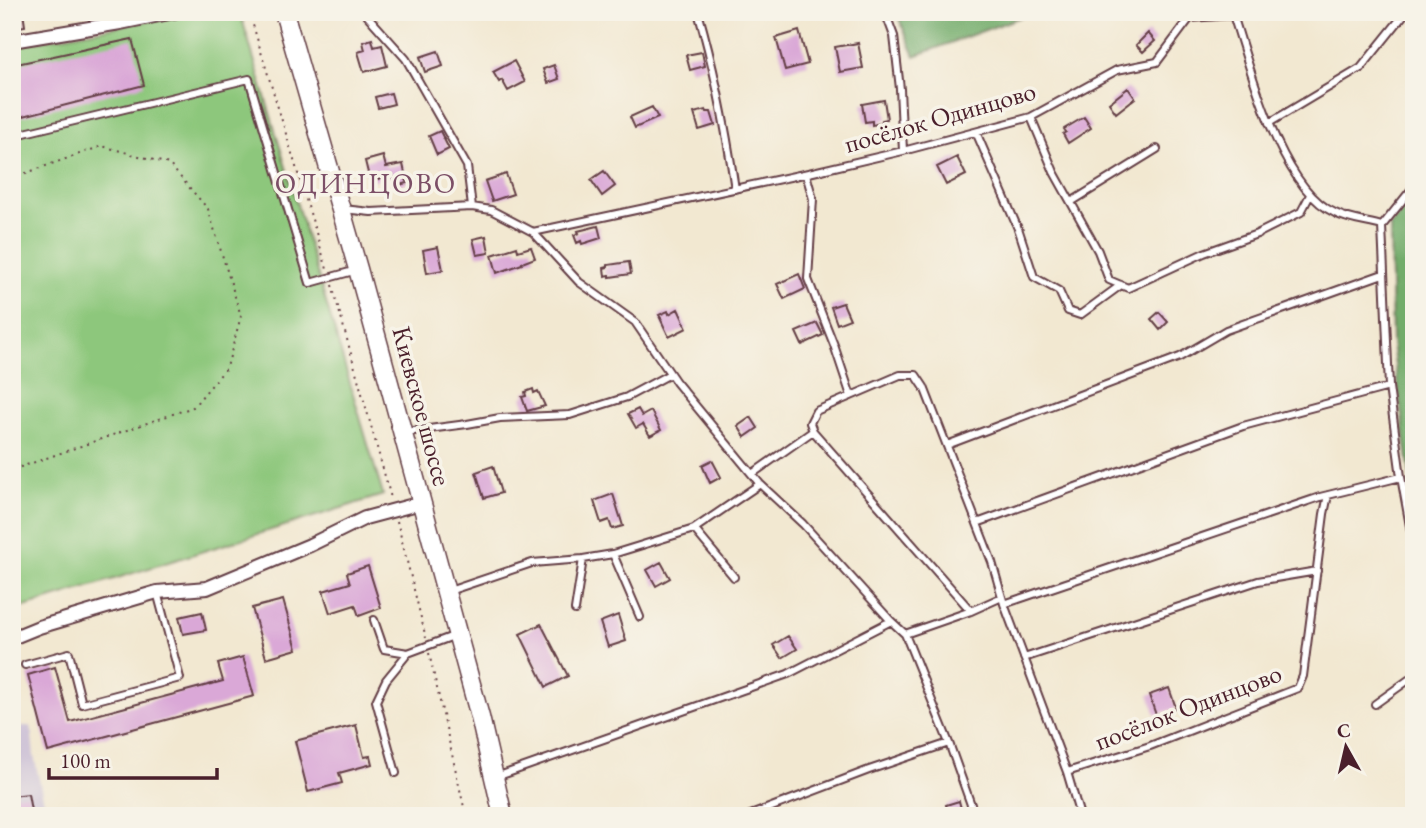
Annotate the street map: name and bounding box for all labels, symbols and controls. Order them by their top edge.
street label: посёлок Одинцово [840,73,1040,161]
district label: ОДИНЦОВО [275,165,457,201]
street label: Киевское шоссе [384,323,460,489]
street label: посёлок Одинцово [1090,656,1286,758]
north arrow [1310,712,1380,782]
text: С [1335,717,1352,744]
scale bar [49,737,217,781]
text: 100 m [60,747,111,774]

